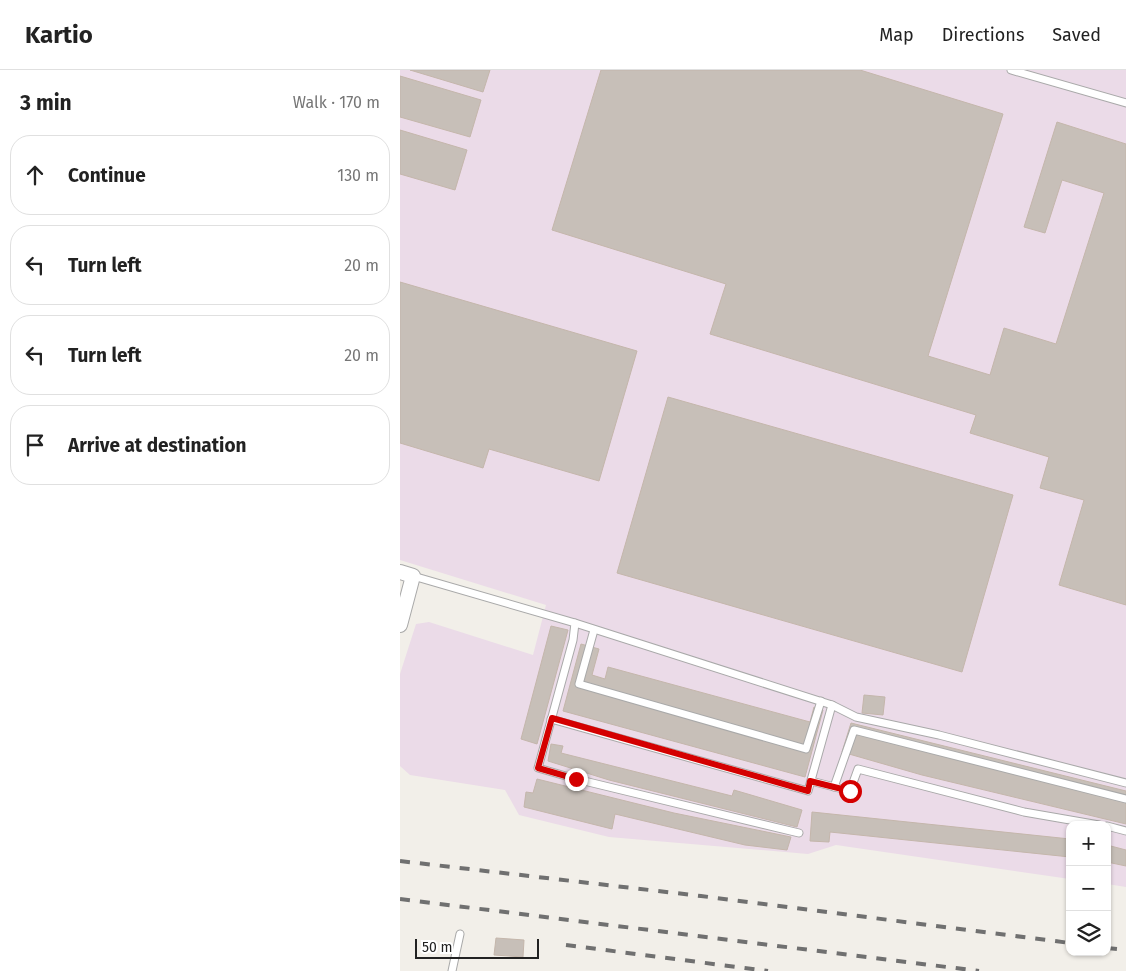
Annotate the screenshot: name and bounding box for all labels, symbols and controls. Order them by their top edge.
text: Kartio [25,21,93,49]
text: Map [879,24,914,46]
text: Directions [942,24,1024,46]
text: Saved [1052,24,1101,46]
text: 3 min [20,90,72,116]
text: Walk · 170 m [293,93,380,112]
icon: ahead [21,161,49,189]
text: Continue [68,164,146,187]
text: 130 m [337,166,379,185]
icon: left [21,251,49,279]
text: Turn left [68,254,142,277]
text: 20 m [344,256,379,275]
icon: left [21,341,49,369]
text: Turn left [68,344,142,367]
text: 20 m [344,346,379,365]
icon: arrive [21,431,49,459]
text: Arrive at destination [68,434,247,457]
route end [565,768,588,791]
route start [839,780,862,803]
map controls [1066,821,1111,956]
button: + [1066,821,1111,866]
button: − [1066,866,1111,911]
button: layers [1066,911,1111,956]
scale bar [415,936,539,959]
text: 50 m [422,939,453,956]

